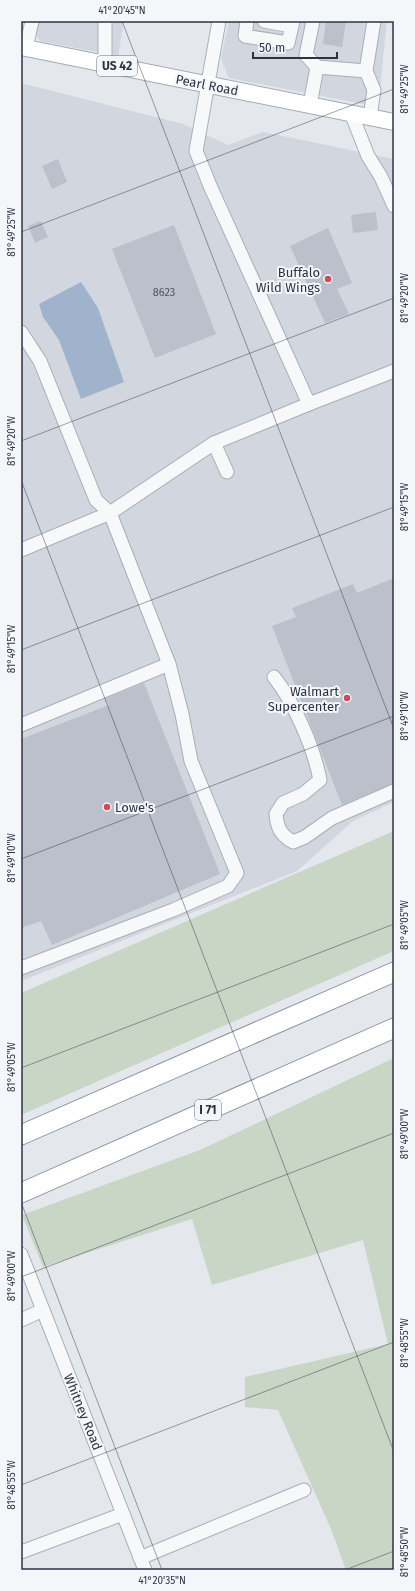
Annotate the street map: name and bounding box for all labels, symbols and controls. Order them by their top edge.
text: 41°20'45"N [98,5,146,17]
scale bar [253,34,337,60]
text: 50 m [259,41,285,55]
road number: US 42 [97,56,137,76]
text: 81°49'25"W [399,64,411,114]
street label: Pearl Road [174,72,240,98]
text: 81°49'25"W [6,207,18,257]
place label: Buffalo Wild Wings [256,265,320,295]
text: 81°49'20"W [399,272,411,323]
marker: Buffalo Wild Wings [323,274,333,284]
house number: 8623 [153,286,175,299]
text: 81°49'20"W [6,415,18,466]
text: 81°49'15"W [399,482,411,531]
text: 81°49'15"W [6,624,18,673]
place label: Walmart Supercenter [268,684,339,714]
text: 81°49'10"W [399,691,411,741]
marker: Walmart Supercenter [342,693,352,703]
place label: Lowe's [115,800,154,815]
marker: Lowe's [102,802,112,812]
text: 81°49'10"W [6,833,18,883]
text: 81°49'05"W [399,899,411,950]
text: 81°49'05"W [6,1041,18,1092]
road number: I 71 [195,1100,221,1120]
text: 81°49'00"W [399,1108,411,1159]
text: 81°49'00"W [6,1250,18,1301]
text: 81°48'55"W [399,1317,411,1368]
street label: Whitney Road [61,1372,105,1452]
text: 81°48'55"W [6,1459,18,1510]
text: 81°48'50"W [399,1526,411,1577]
text: 41°20'35"N [138,1575,186,1587]

